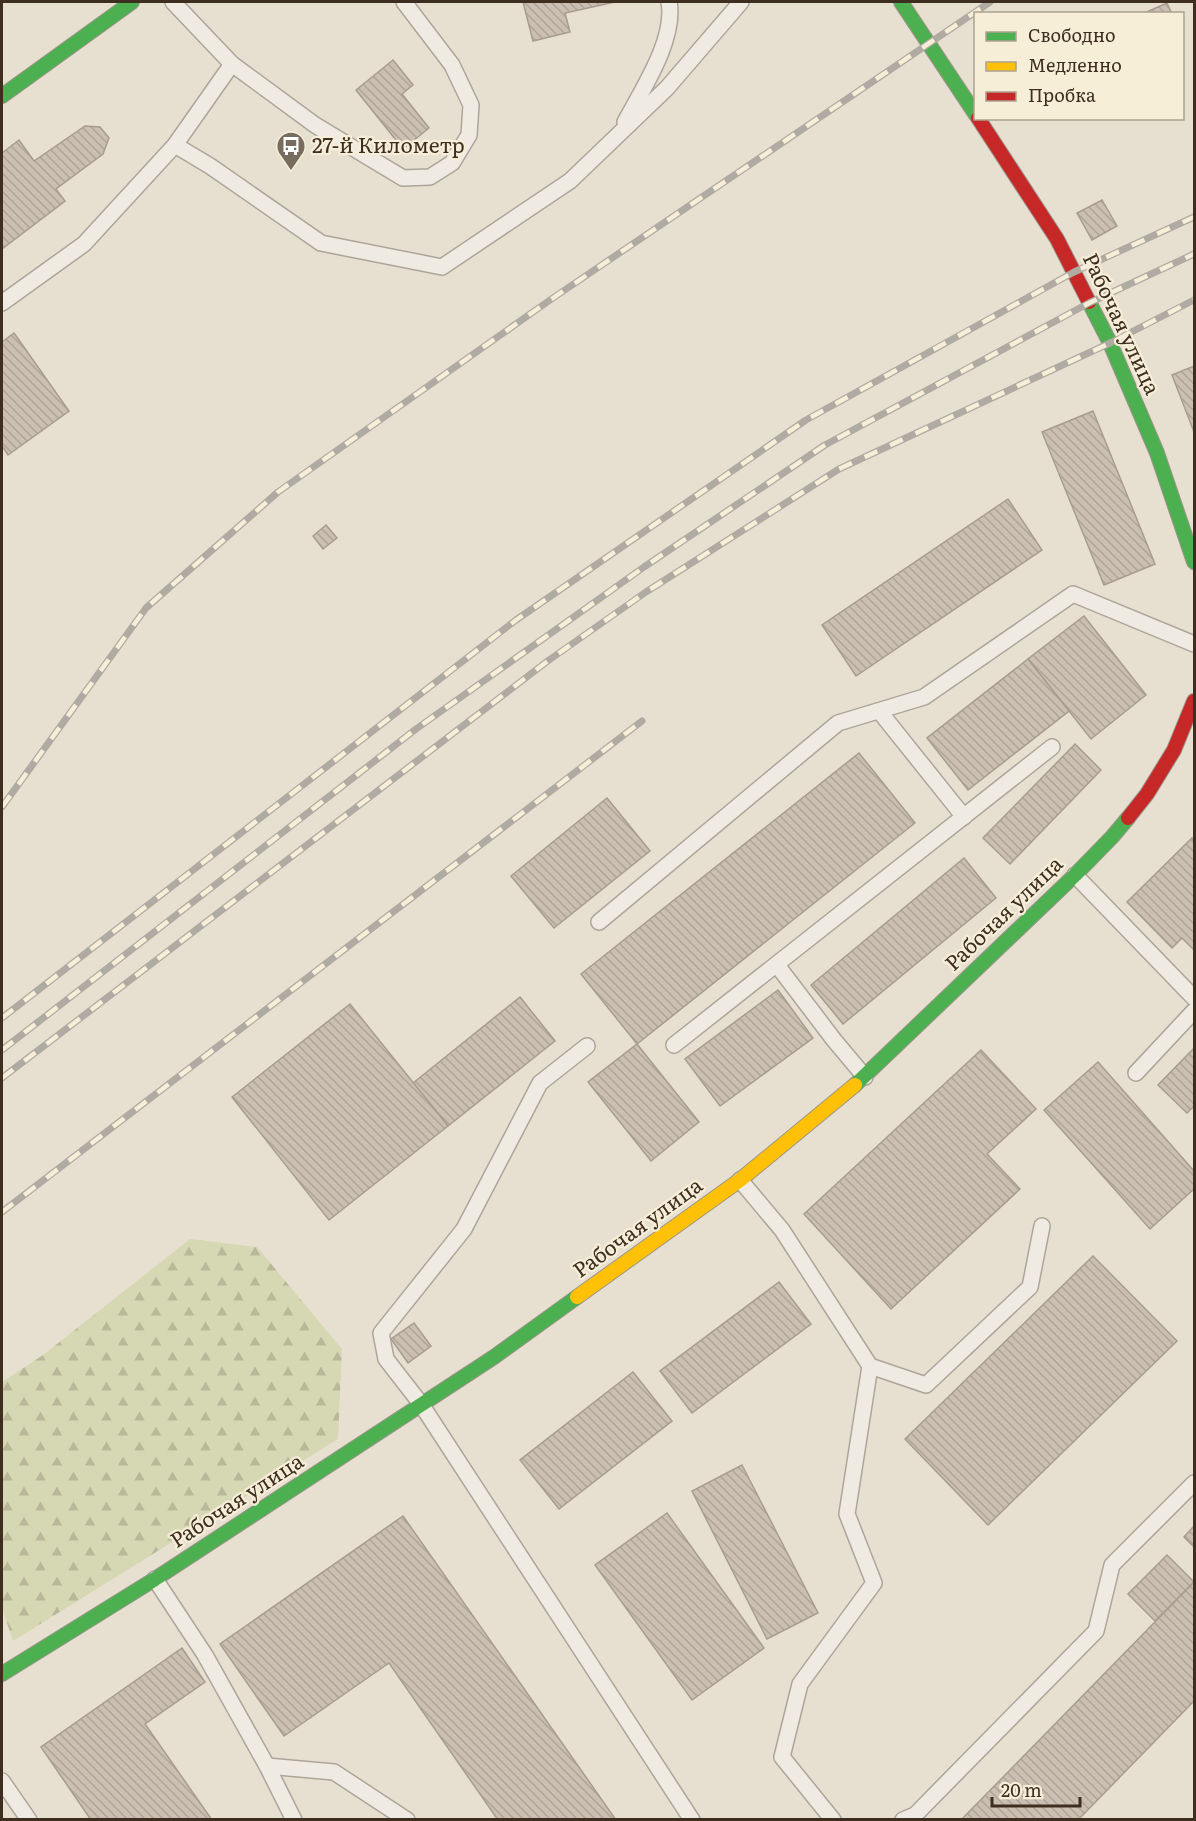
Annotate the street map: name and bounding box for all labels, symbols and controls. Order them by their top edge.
legend [974,12,1184,120]
text: Свободно [1028,21,1116,48]
text: Медленно [1028,51,1122,78]
text: Пробка [1028,81,1096,108]
place label: 27-й Километр [312,128,465,159]
bus stop icon: 27-й Километр [275,130,307,172]
street label: Рабочая улица [1077,247,1170,400]
street label: Рабочая улица [936,847,1069,977]
street label: Рабочая улица [565,1168,708,1284]
street label: Рабочая улица [163,1444,309,1554]
scale bar [992,1770,1080,1808]
text: 20 m [1001,1776,1042,1803]

